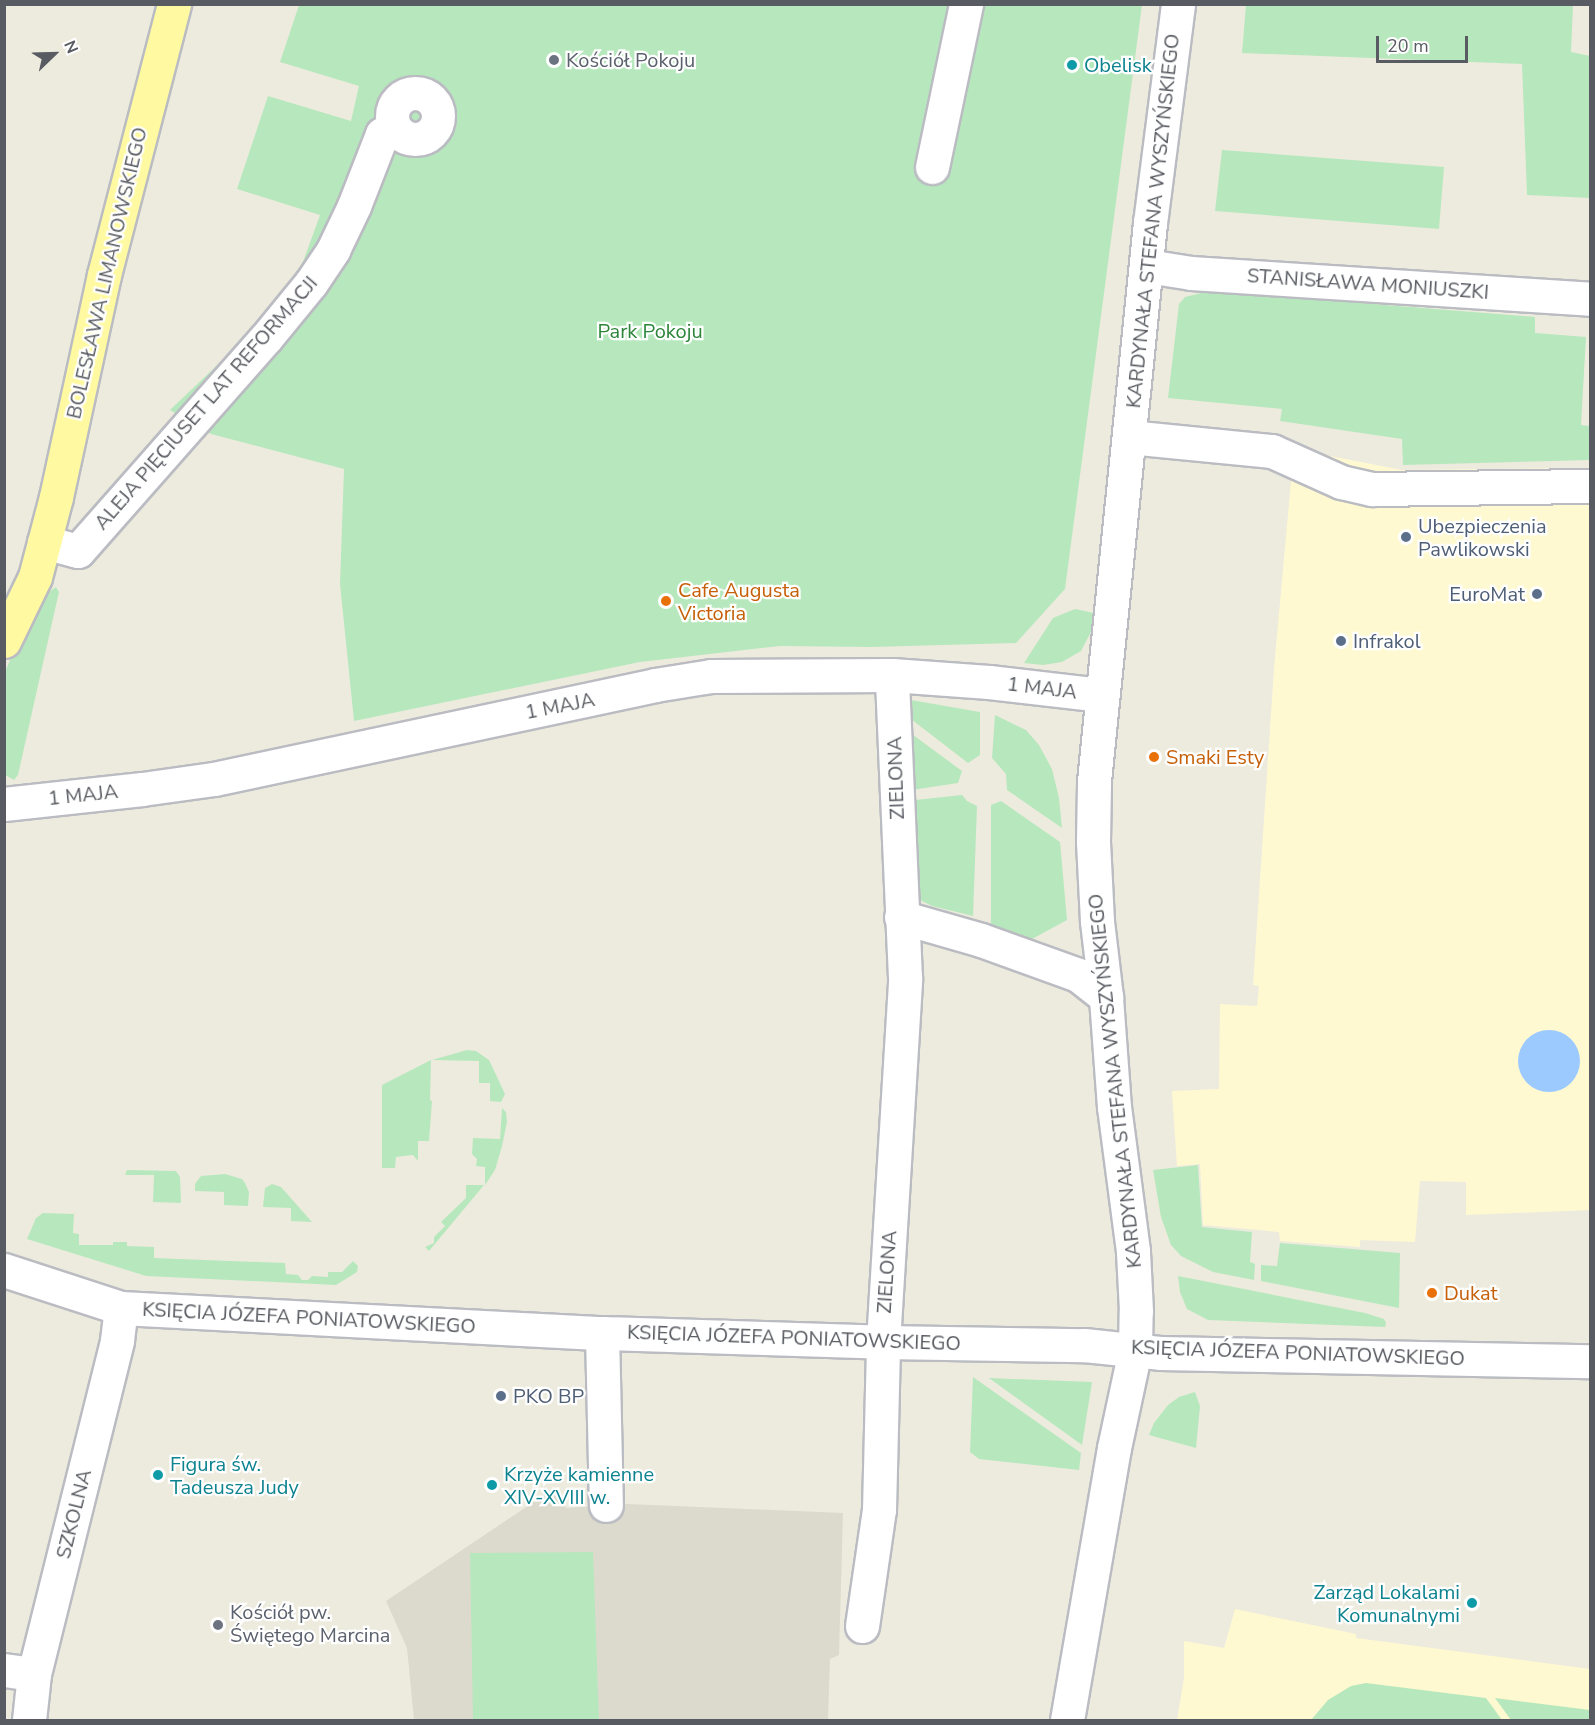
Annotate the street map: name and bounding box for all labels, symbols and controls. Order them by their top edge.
north arrow [24,24,84,84]
scale bar [1379,24,1470,62]
street label: KARDYNAŁA STEFANA WYSZYŃSKIEGO [1121,33,1185,409]
text: 20 m [1387,34,1429,58]
text: N [58,37,83,57]
place label: Kościół Pokoju [566,48,695,72]
marker: Kościół Pokoju [547,53,561,67]
place label: Obelisk [1084,53,1152,77]
marker: Obelisk [1065,58,1079,72]
street label: BOLESŁAWA LIMANOWSKIEGO [62,125,152,421]
street label: STANISŁAWA MONIUSZKI [1246,264,1490,304]
street label: ALEJA PIĘCIUSET LAT REFORMACJI [89,271,323,535]
park label: Park Pokoju [597,319,703,343]
place label: Ubezpieczenia Pawlikowski [1418,514,1547,561]
marker: Ubezpieczenia Pawlikowski [1399,530,1413,544]
place label: Cafe Augusta Victoria [678,578,800,625]
place label: EuroMat [1449,582,1525,606]
marker: EuroMat [1530,587,1544,601]
marker: Cafe Augusta Victoria [659,594,673,608]
place label: Infrakol [1353,629,1421,653]
marker: Infrakol [1334,634,1348,648]
street label: 1 MAJA [1006,672,1078,704]
street label: 1 MAJA [523,688,597,724]
street label: ZIELONA [883,736,909,820]
place label: Smaki Esty [1166,745,1264,769]
marker: Smaki Esty [1147,750,1161,764]
street label: 1 MAJA [47,779,119,811]
street label: KARDYNAŁA STEFANA WYSZYŃSKIEGO [1083,893,1147,1269]
street label: ZIELONA [872,1230,902,1314]
place label: Dukat [1444,1281,1498,1305]
marker: Dukat [1425,1286,1439,1300]
street label: KSIĘCIA JÓZEFA PONIATOWSKIEGO [142,1297,476,1339]
street label: KSIĘCIA JÓZEFA PONIATOWSKIEGO [627,1320,961,1356]
street label: KSIĘCIA JÓZEFA PONIATOWSKIEGO [1131,1335,1465,1371]
place label: PKO BP [513,1384,584,1408]
marker: PKO BP [494,1389,508,1403]
place label: Figura św. Tadeusza Judy [170,1452,299,1499]
place label: Krzyże kamienne XIV-XVIII w. [504,1462,654,1509]
street label: SZKOLNA [51,1467,97,1561]
marker: Figura św. Tadeusza Judy [151,1468,165,1482]
marker: Krzyże kamienne XIV-XVIII w. [485,1478,499,1492]
place label: Zarząd Lokalami Komunalnymi [1313,1580,1460,1627]
marker: Zarząd Lokalami Komunalnymi [1465,1596,1479,1610]
place label: Kościół pw. Świętego Marcina [230,1601,390,1648]
marker: Kościół pw. Świętego Marcina [211,1618,225,1632]

